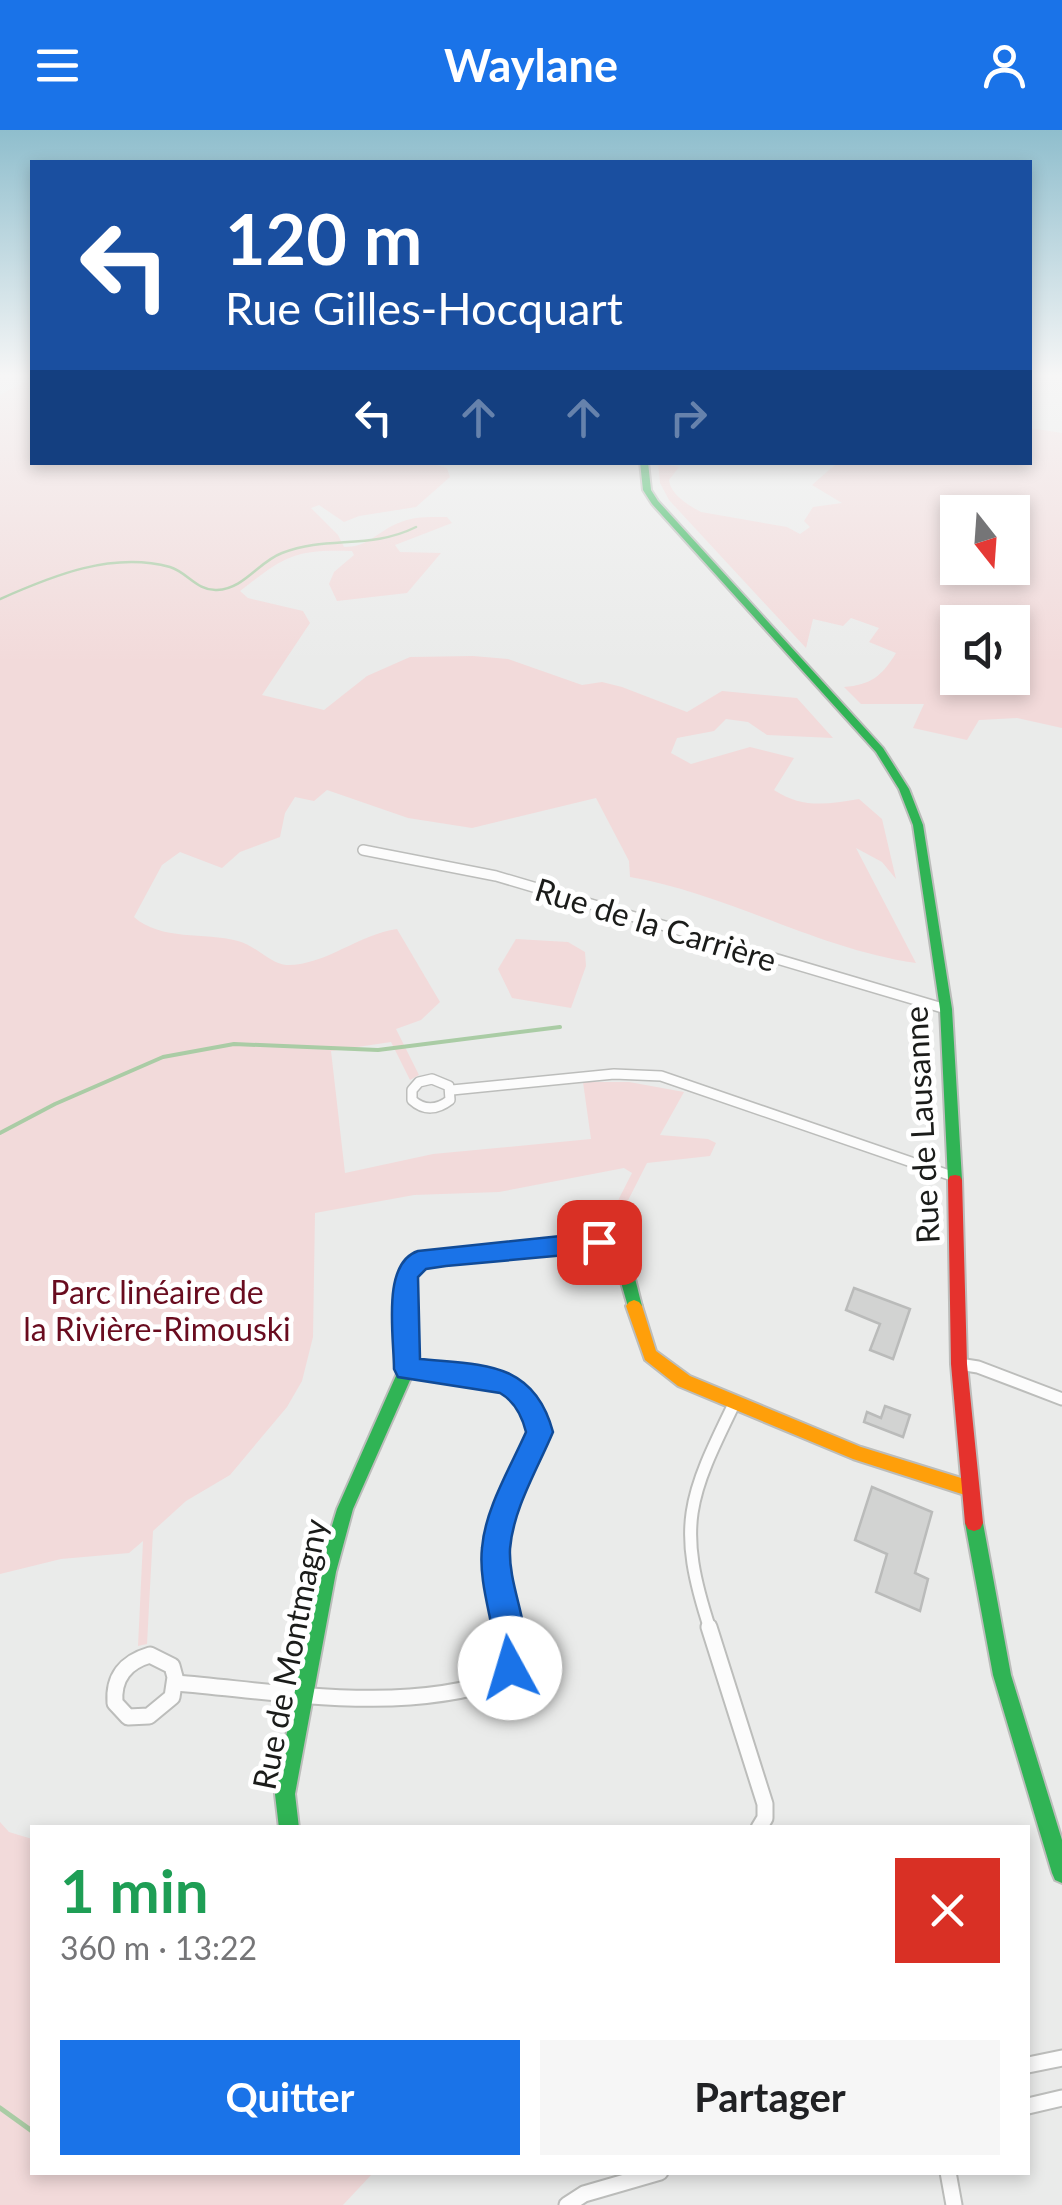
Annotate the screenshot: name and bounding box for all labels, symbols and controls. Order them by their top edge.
icon: menu [30,38,85,93]
text: Waylane [444,38,618,92]
icon: person [977,38,1032,93]
text: 120 m [225,196,422,280]
icon: left [60,200,190,330]
text: Rue Gilles-Hocquart [225,281,623,335]
icon: left [346,390,401,445]
icon: ahead [451,390,506,445]
icon: ahead [556,390,611,445]
icon: right [661,390,716,445]
north arrow [940,495,1030,585]
map controls [940,495,1030,695]
button: sound [940,605,1030,695]
street label: Rue de la Carrière [531,869,781,979]
street label: Rue de Lausanne [895,1005,947,1245]
pin [557,1200,642,1285]
icon: arrive [572,1215,627,1270]
park label: Parc linéaire de la Rivière-Rimouski [23,1272,291,1348]
street label: Rue de Montmagny [244,1515,334,1793]
position arrow [458,1616,562,1720]
text: 1 min [60,1854,209,1926]
button: close [895,1858,1000,1963]
text: 360 m · 13:22 [60,1928,257,1967]
button: Quitter [60,2040,520,2155]
button: Partager [540,2040,1000,2155]

